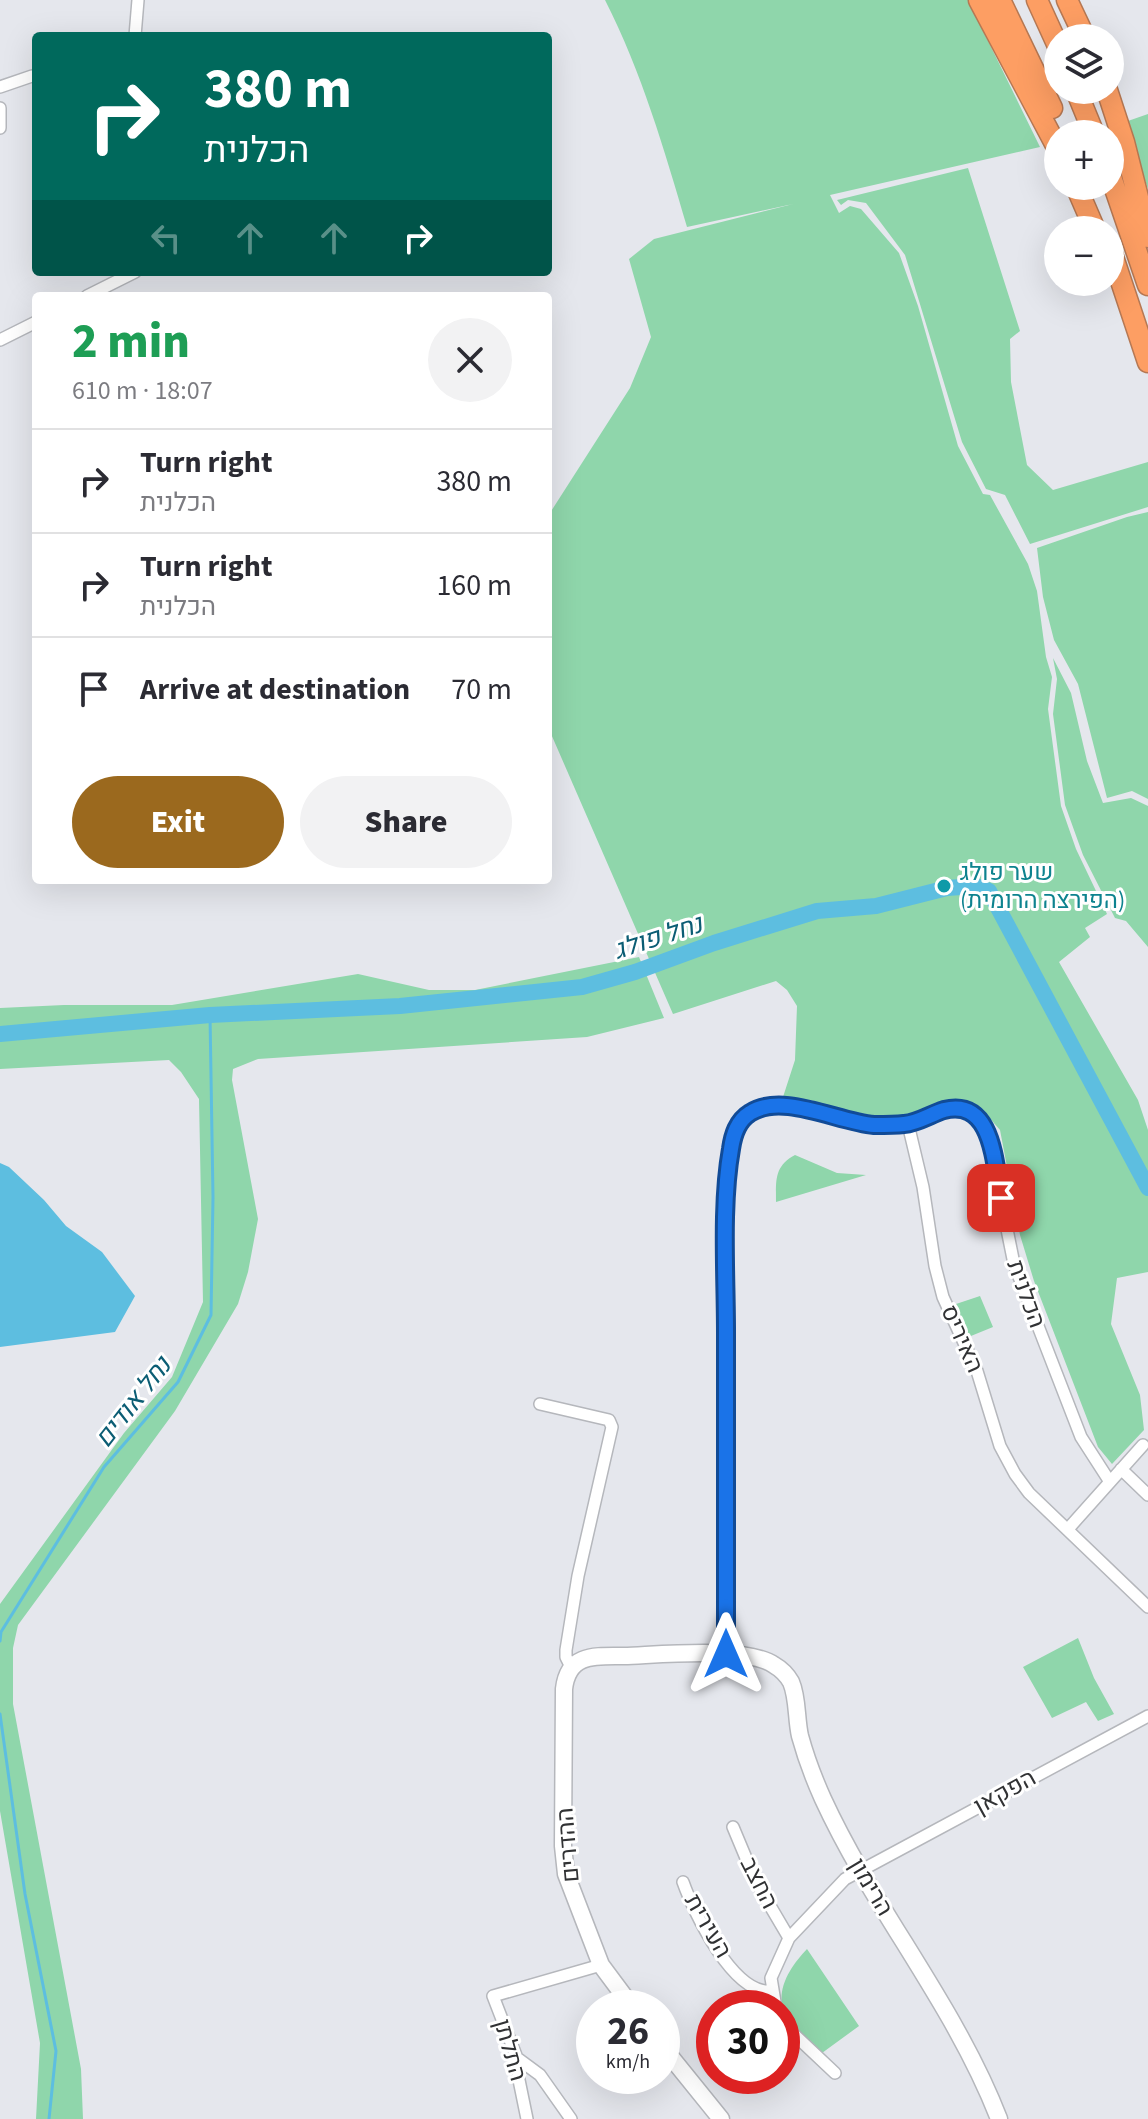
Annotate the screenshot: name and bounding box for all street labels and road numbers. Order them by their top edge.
street label: הכלנית [998,1255,1054,1333]
street label: האיריס [932,1299,992,1379]
street label: הפקאן [967,1761,1043,1823]
street label: ההדרים [547,1806,589,1884]
street label: החצב [731,1851,787,1915]
street label: הרימון [840,1851,902,1923]
street label: העירית [676,1887,740,1965]
street label: התלתן [484,2015,536,2085]

